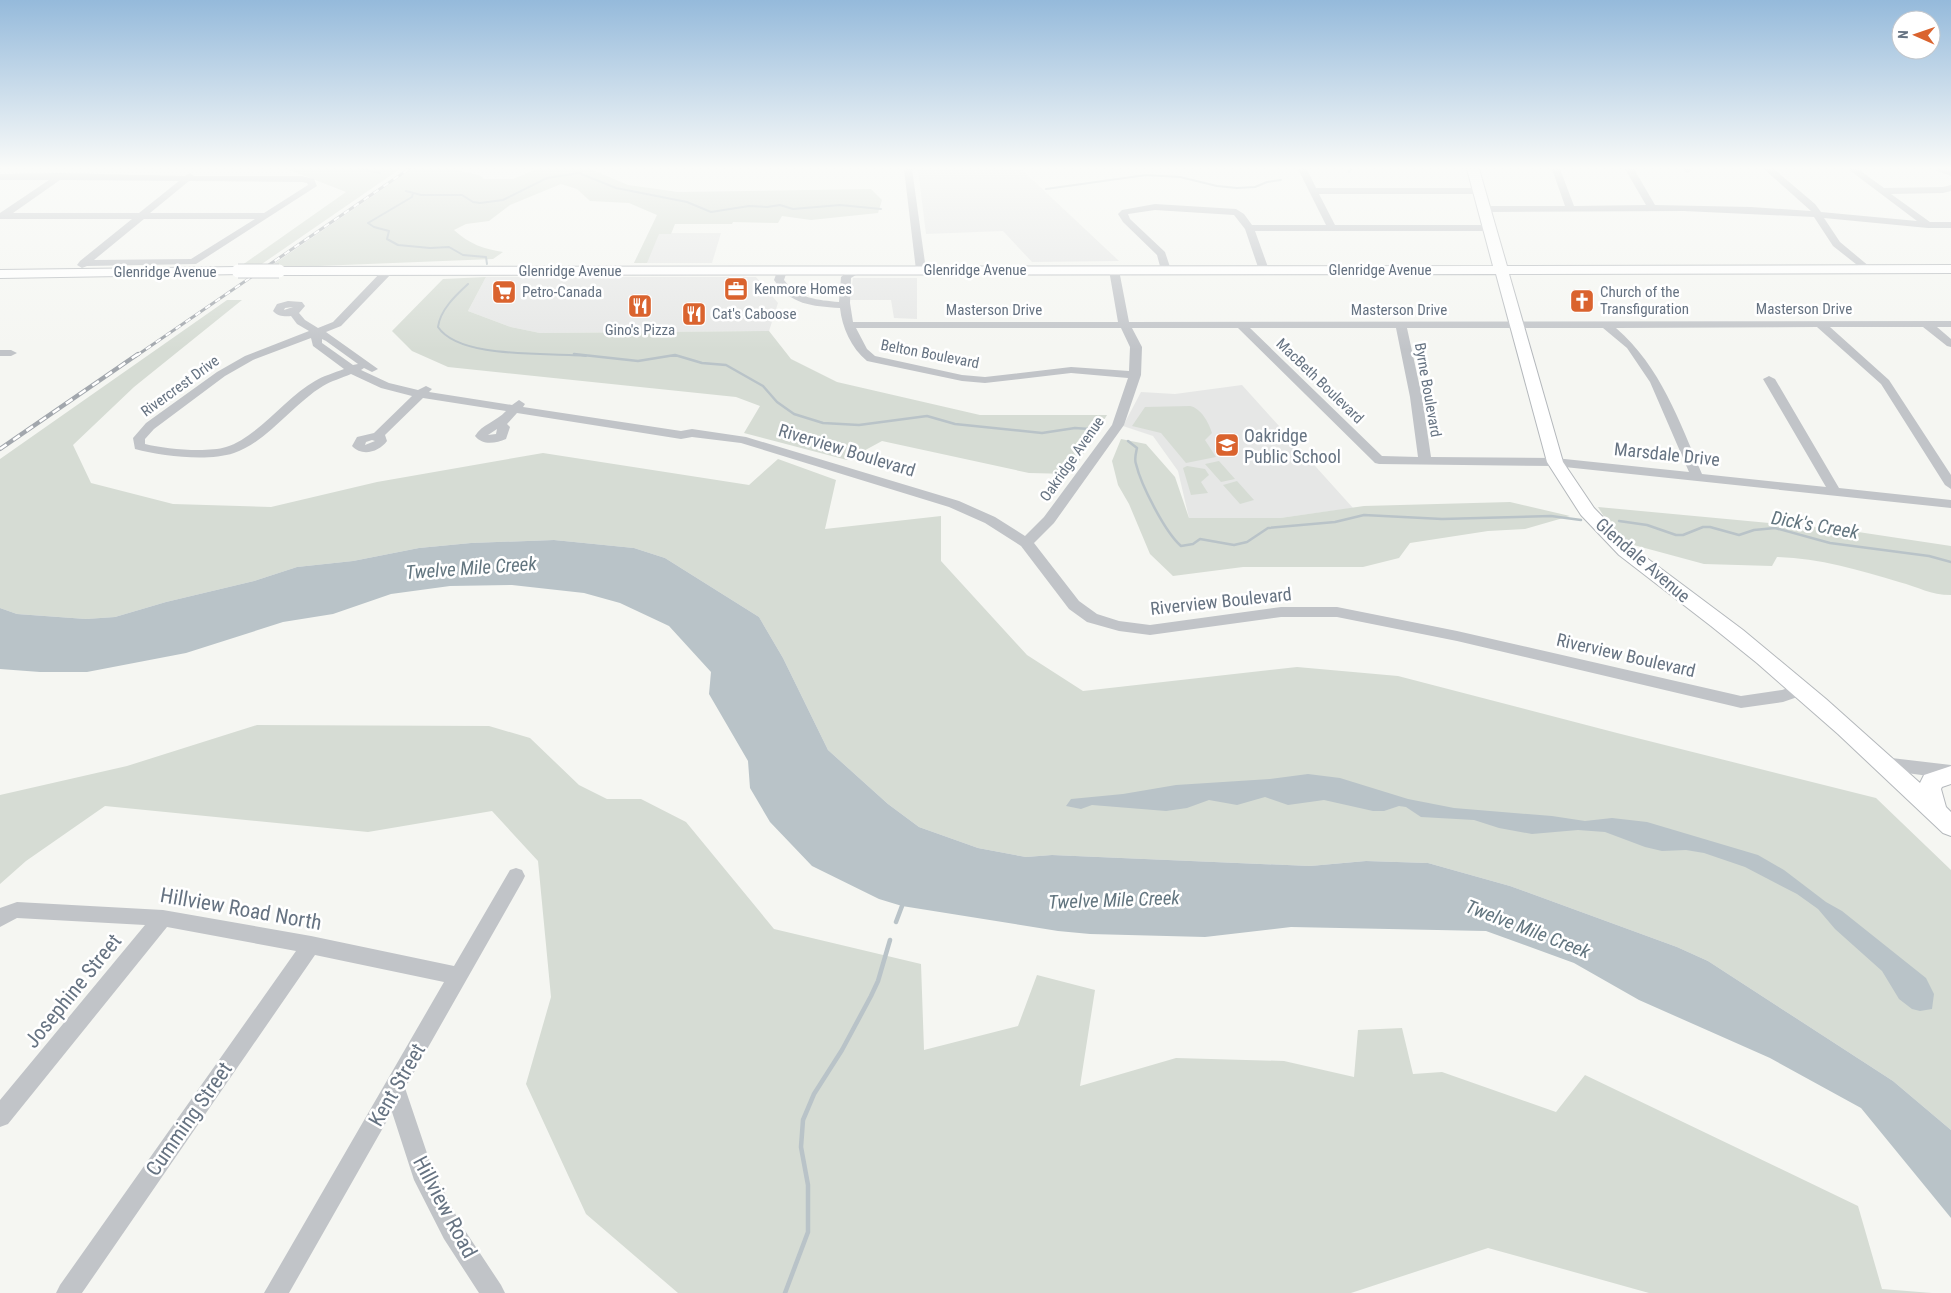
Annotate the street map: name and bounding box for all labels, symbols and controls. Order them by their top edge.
north arrow [1891,10,1941,60]
text: N [1895,30,1911,39]
street label: Glenridge Avenue [923,261,1027,279]
street label: Glenridge Avenue [1328,261,1432,279]
street label: Glenridge Avenue [518,262,622,280]
street label: Glenridge Avenue [113,263,217,281]
office icon: Kenmore Homes [723,276,749,302]
supermarket icon: Petro-Canada [491,279,517,305]
place label: Kenmore Homes [754,280,852,298]
place label: Petro-Canada [522,283,602,301]
place label: Church of the Transfiguration [1600,283,1689,318]
church icon: Church of the Transfiguration [1569,288,1595,314]
restaurant icon: Gino's Pizza [627,293,653,319]
street label: Masterson Drive [1756,300,1852,318]
restaurant icon: Cat's Caboose [681,301,707,327]
street label: Masterson Drive [946,301,1042,319]
street label: Masterson Drive [1351,301,1447,319]
place label: Cat's Caboose [712,305,796,323]
place label: Gino's Pizza [605,321,675,339]
street label: MacBeth Boulevard [1273,335,1367,427]
street label: Belton Boulevard [879,336,981,372]
street label: Byrne Boulevard [1411,341,1445,439]
street label: Rivercrest Drive [137,352,223,420]
street label: Oakridge Avenue [1036,413,1108,505]
street label: Riverview Boulevard [776,419,918,481]
place label: Oakridge Public School [1244,425,1341,467]
school or university icon: Oakridge Public School [1214,432,1240,458]
street label: Marsdale Drive [1613,438,1721,470]
water label: Dick's Creek [1770,506,1861,544]
street label: Glendale Avenue [1592,513,1694,607]
water label: Twelve Mile Creek [405,552,538,584]
street label: Riverview Boulevard [1149,583,1293,619]
street label: Riverview Boulevard [1555,629,1697,681]
street label: Hillview Road North [158,883,324,935]
water label: Twelve Mile Creek [1048,886,1181,914]
water label: Twelve Mile Creek [1463,895,1594,964]
street label: Josephine Street [20,929,126,1053]
street label: Kent Street [364,1039,430,1131]
street label: Cumming Street [141,1058,237,1180]
street label: Hillview Road [408,1152,482,1262]

